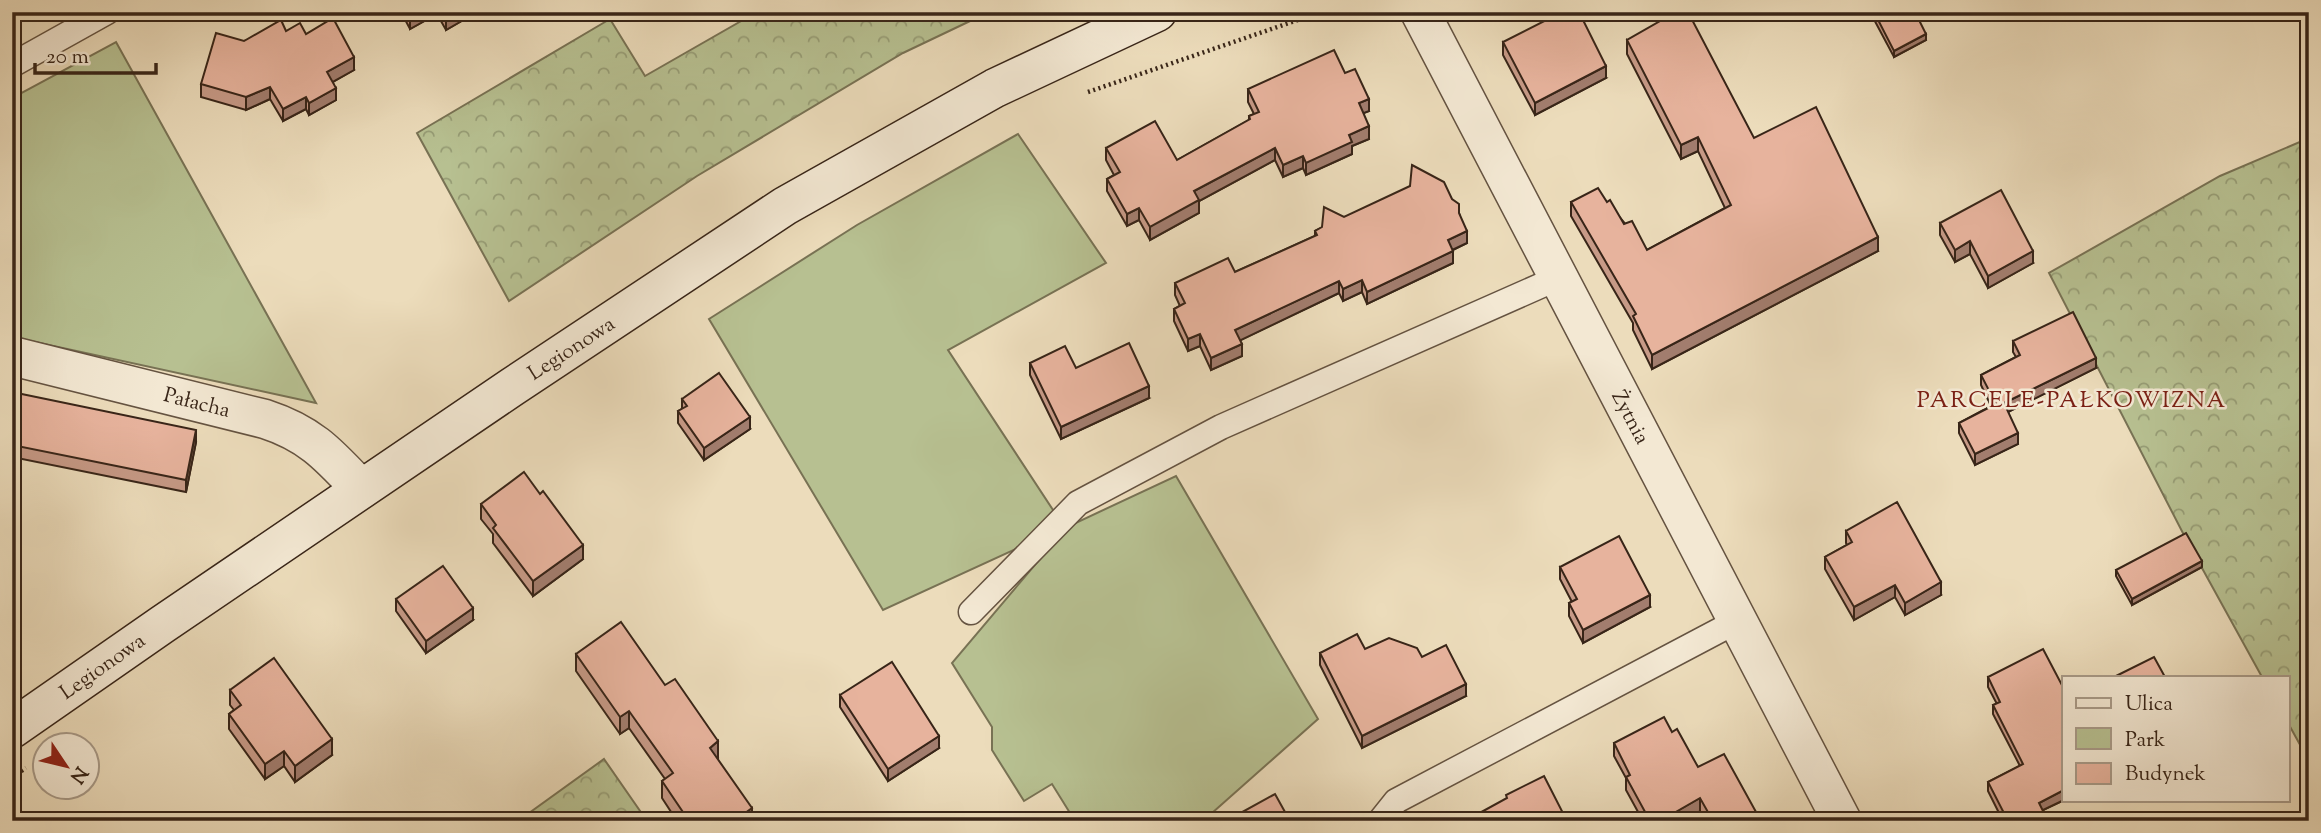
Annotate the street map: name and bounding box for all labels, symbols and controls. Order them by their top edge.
scale bar [35,32,156,76]
text: 20 m [46,43,89,73]
street label: Legionowa [523,310,622,389]
street label: Pałacha [160,381,233,427]
district label: PARCELE-PAŁKOWIZNA [1917,385,2227,418]
street label: Żytnia [1603,386,1656,451]
street label: Legionowa [54,627,152,708]
legend [2062,676,2290,802]
text: Ulica [2125,690,2173,720]
text: Park [2125,726,2166,756]
north arrow [32,732,102,802]
text: N [62,760,93,788]
text: Budynek [2125,760,2206,790]

